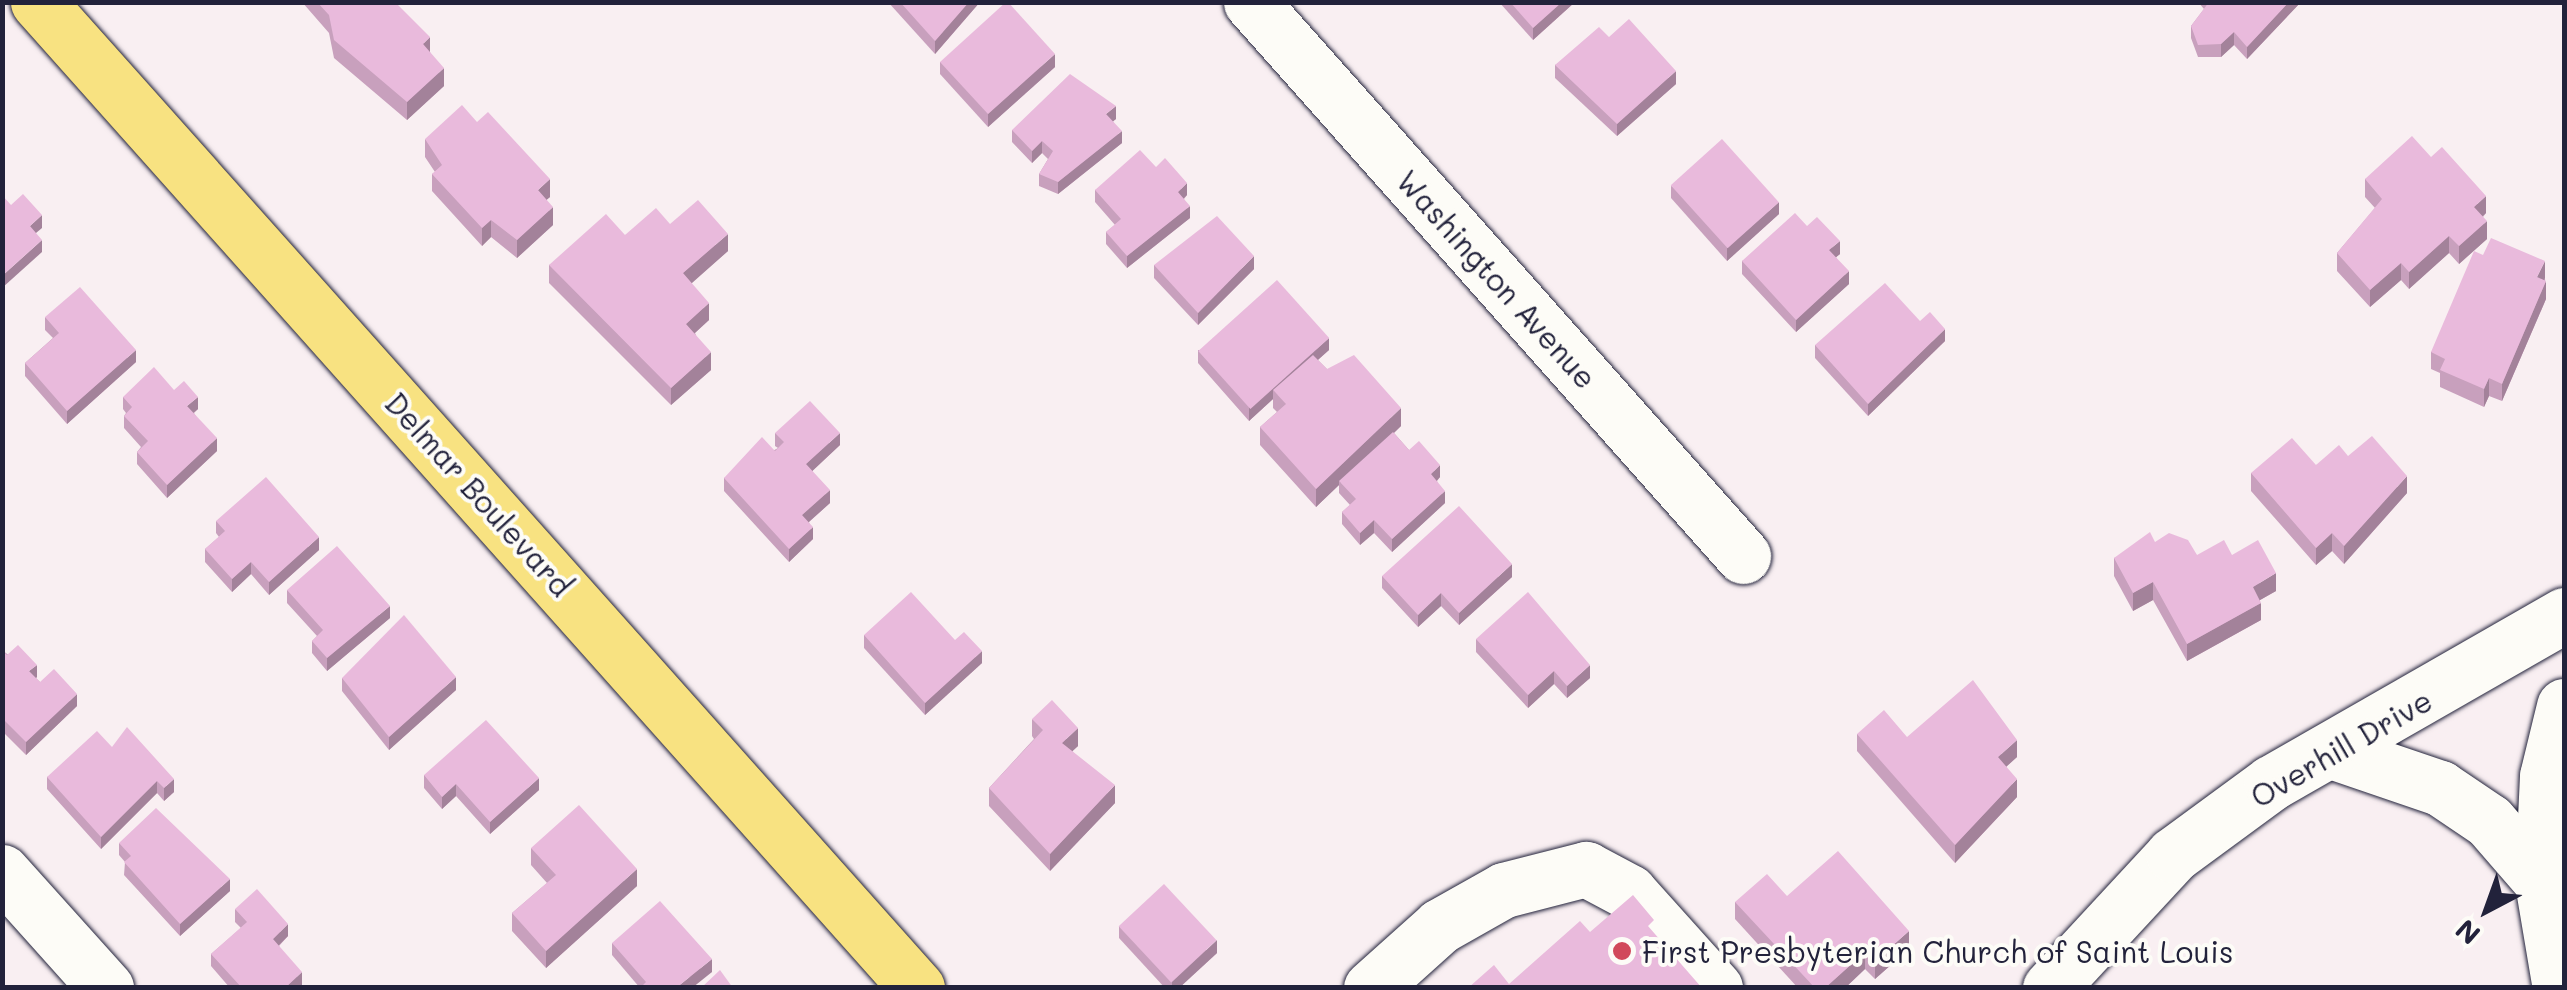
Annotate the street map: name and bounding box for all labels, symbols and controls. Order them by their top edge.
street label: Washington Avenue [1390,163,1604,395]
street label: Delmar Boulevard [378,385,580,603]
street label: Overhill Drive [2244,682,2438,814]
north arrow [2437,860,2537,960]
text: N [2447,912,2487,953]
place label: First Presbyterian Church of Saint Louis [1642,933,2234,969]
marker: First Presbyterian Church of Saint Louis [1611,940,1633,962]

